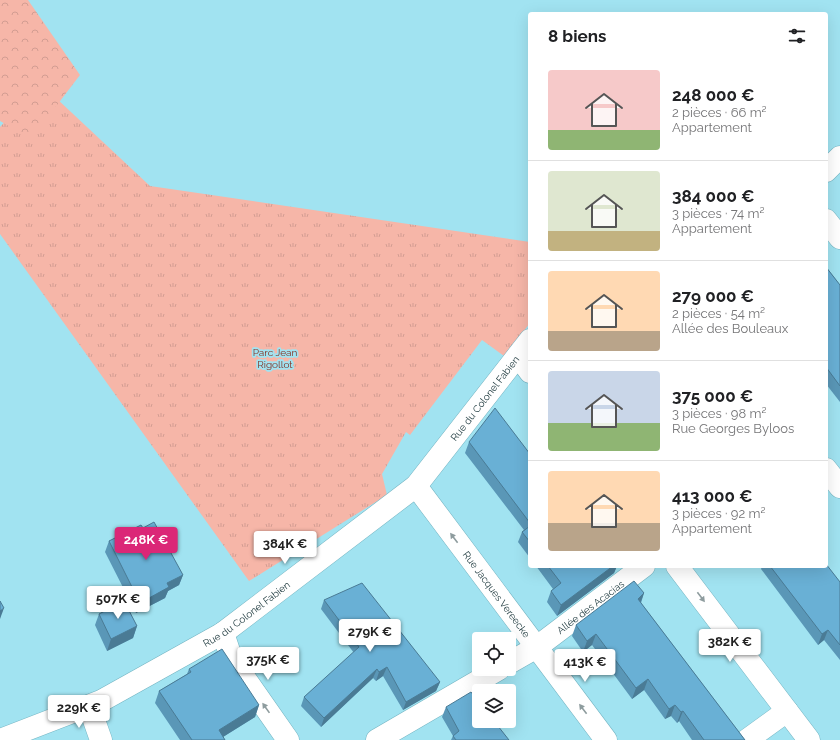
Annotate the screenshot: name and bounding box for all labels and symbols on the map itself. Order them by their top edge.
park label: Parc Jean Rigollot [253,347,297,370]
street label: Rue du Colonel Fabien [448,354,522,443]
pin: 248K € [113,527,179,561]
pin: 384K € [252,531,318,565]
one-way arrow [450,532,458,543]
street label: Rue Jacques Vereecke [461,549,532,640]
street label: Allée des Acacias [555,578,626,636]
street label: Rue du Colonel Fabien [201,579,292,649]
pin: 507K € [85,586,151,620]
one-way arrow [696,592,704,602]
pin: 279K € [337,619,403,653]
pin: 382K € [697,629,763,663]
pin: 375K € [235,647,301,681]
pin: 413K € [552,649,618,683]
pin: 229K € [46,695,112,729]
one-way arrow [262,703,270,713]
one-way arrow [579,703,587,714]

